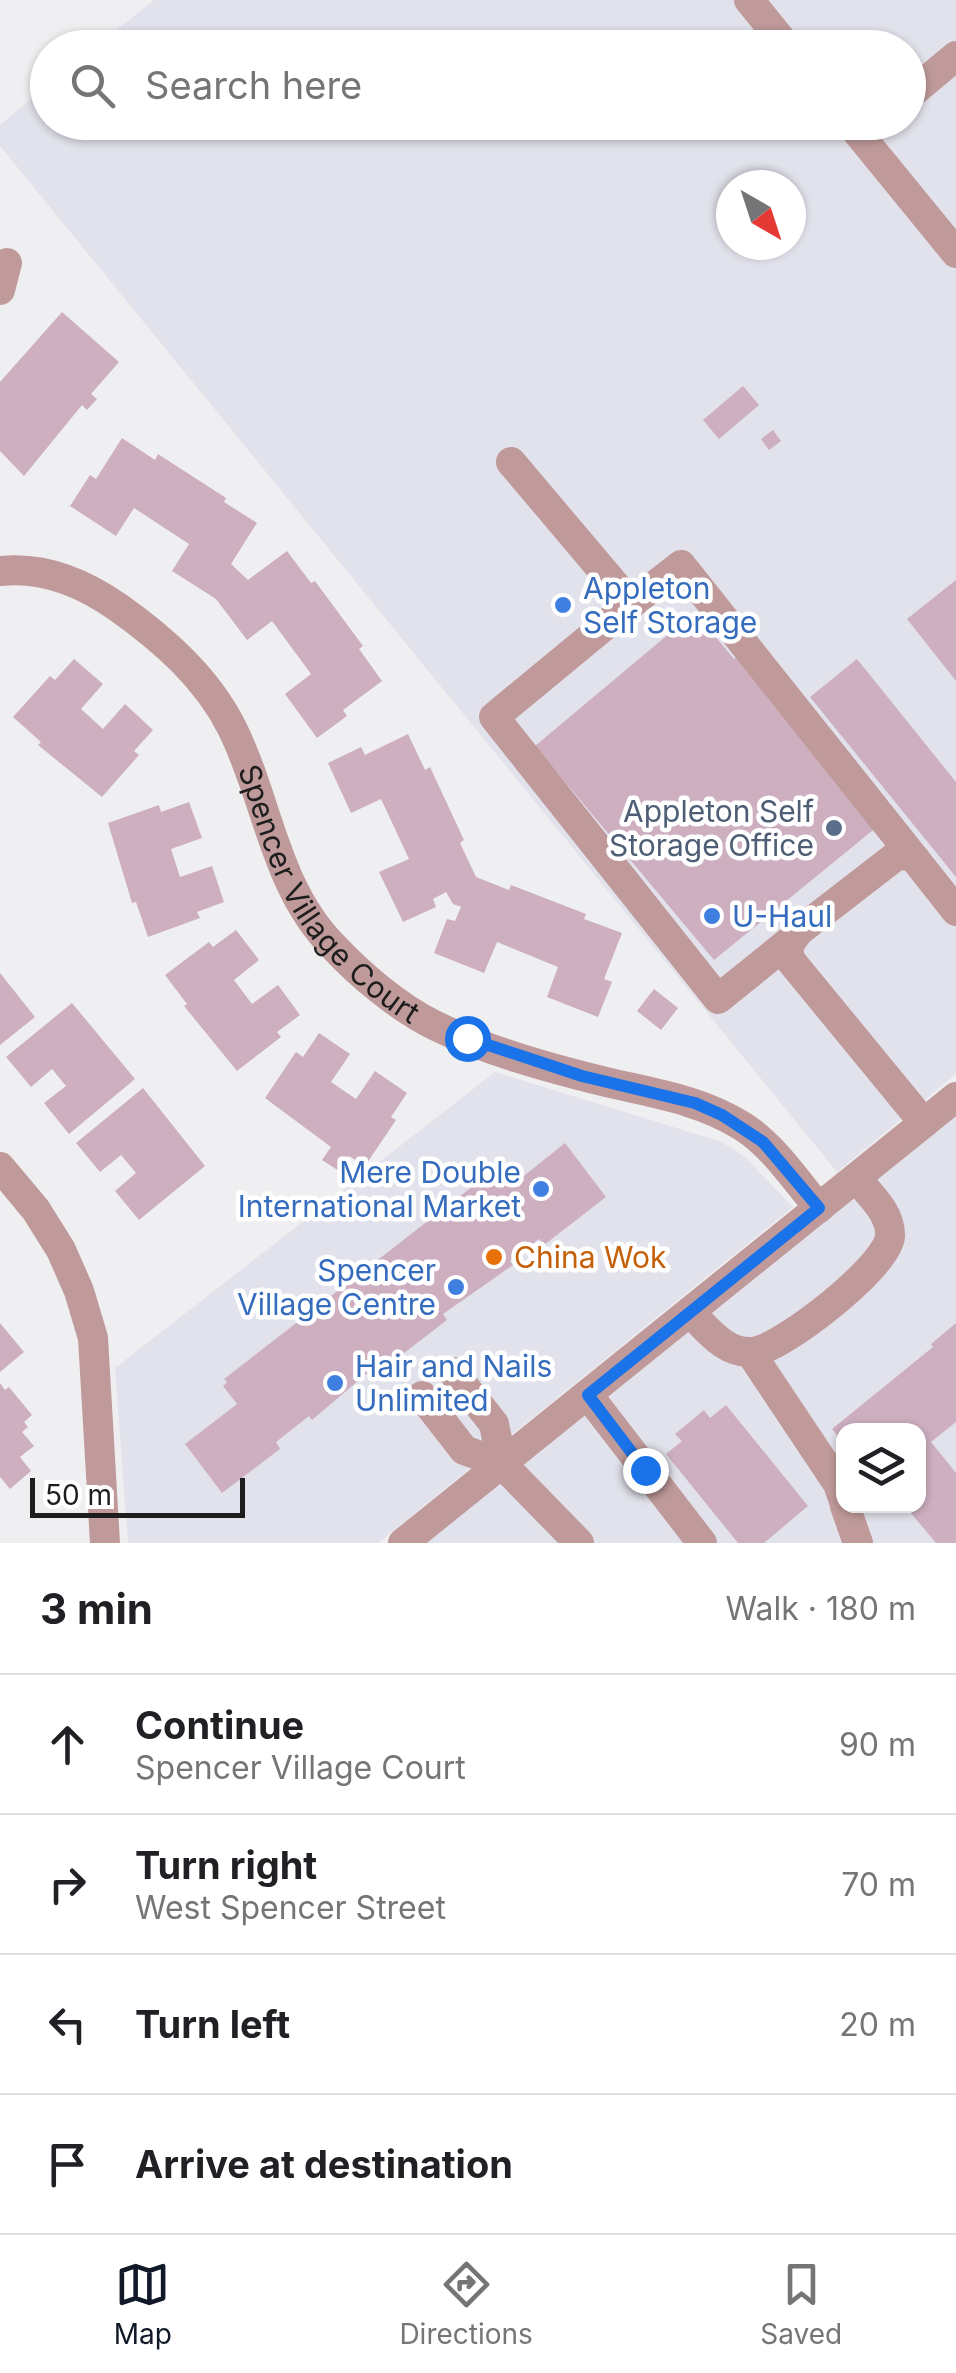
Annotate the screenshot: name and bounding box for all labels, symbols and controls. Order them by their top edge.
search box [30,30,926,140]
icon: search [65,58,120,113]
text: Search here [145,62,362,108]
north arrow [716,170,806,260]
place label: Appleton Self Storage [583,570,757,640]
marker: Appleton Self Storage [552,594,574,616]
street label: Spencer Village Court [231,760,426,1031]
place label: Appleton Self Storage Office [609,793,814,863]
marker: Appleton Self Storage Office [823,817,845,839]
place label: U-Haul [732,898,832,934]
marker: U-Haul [701,905,723,927]
route start [445,1016,491,1062]
place label: Mere Double International Market [238,1154,521,1224]
marker: Mere Double International Market [530,1178,552,1200]
place label: China Wok [514,1239,667,1275]
marker: China Wok [483,1246,505,1268]
place label: Spencer Village Centre [237,1252,436,1322]
marker: Spencer Village Centre [445,1276,467,1298]
place label: Hair and Nails Unlimited [355,1348,552,1418]
marker: Hair and Nails Unlimited [324,1372,346,1394]
map controls [836,1423,926,1513]
button: layers [836,1423,926,1513]
route end [623,1448,669,1494]
scale bar [30,1473,245,1518]
text: 50 m [45,1478,112,1512]
text: 3 min [40,1583,153,1634]
text: Walk · 180 m [726,1589,916,1628]
text: Continue [135,1702,304,1748]
icon: ahead [40,1717,95,1772]
text: 90 m [839,1725,916,1764]
text: Spencer Village Court [135,1748,466,1787]
text: Turn right [135,1842,317,1888]
icon: right [40,1857,95,1912]
text: 70 m [841,1865,916,1904]
text: West Spencer Street [135,1888,446,1927]
icon: left [40,1997,95,2052]
text: Turn left [135,2001,290,2047]
text: 20 m [839,2005,916,2044]
icon: arrive [40,2137,95,2192]
text: Arrive at destination [135,2141,513,2187]
tab: Map [114,2257,172,2351]
tab: Directions [399,2257,533,2351]
tab: Saved [760,2257,842,2351]

